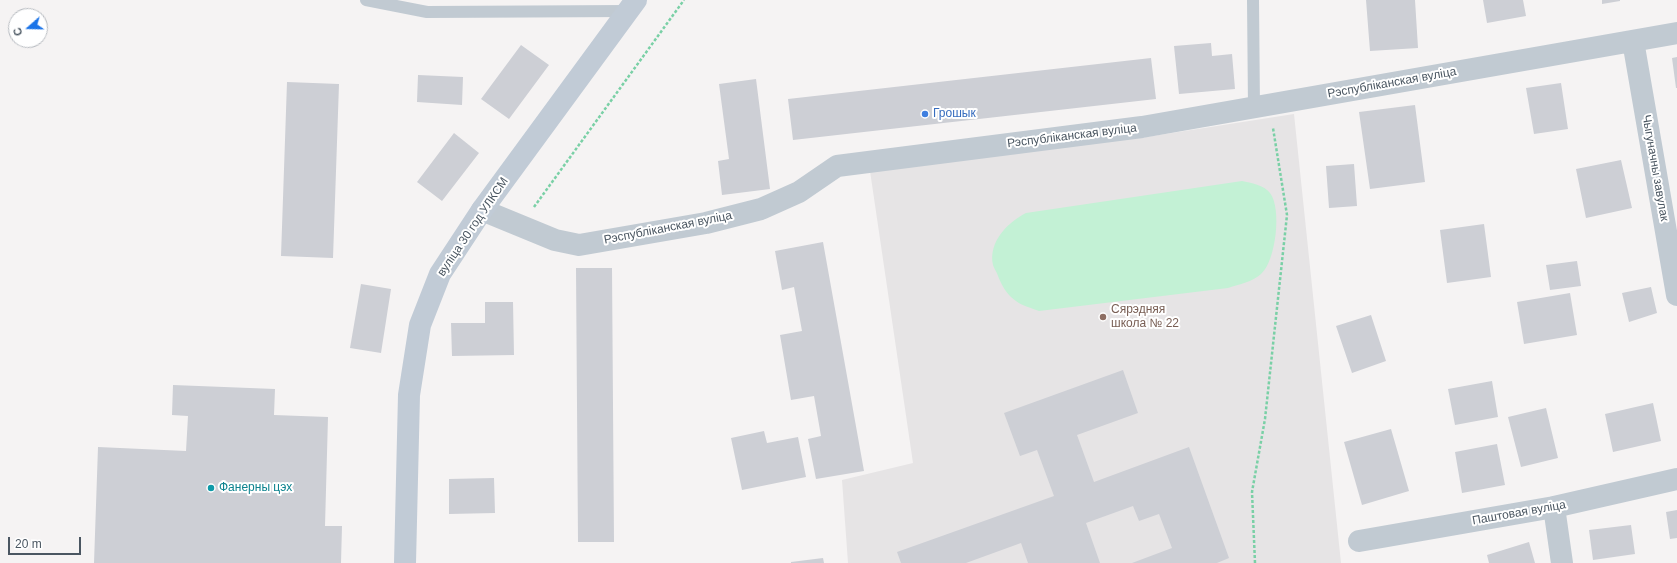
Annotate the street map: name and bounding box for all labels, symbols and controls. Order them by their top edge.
north arrow [8,8,48,48]
text: С [11,26,25,38]
street label: Рэспубліканская вуліца [1327,65,1457,101]
place label: Грошык [933,107,976,121]
marker: Грошык [920,109,930,119]
street label: Чыгуначны завулак [1639,114,1671,222]
street label: Рэспубліканская вуліца [1006,121,1138,151]
street label: вуліца 30 год УЛКСМ [434,175,512,279]
street label: Рэспубліканская вуліца [603,208,733,248]
place label: Сярэдняя школа № 22 [1111,303,1179,331]
marker: Сярэдняя школа № 22 [1098,312,1108,322]
place label: Фанерны цэх [219,481,292,495]
marker: Фанерны цэх [206,483,216,493]
street label: Паштовая вуліца [1471,498,1567,528]
scale bar [10,529,83,555]
text: 20 m [15,537,42,551]

